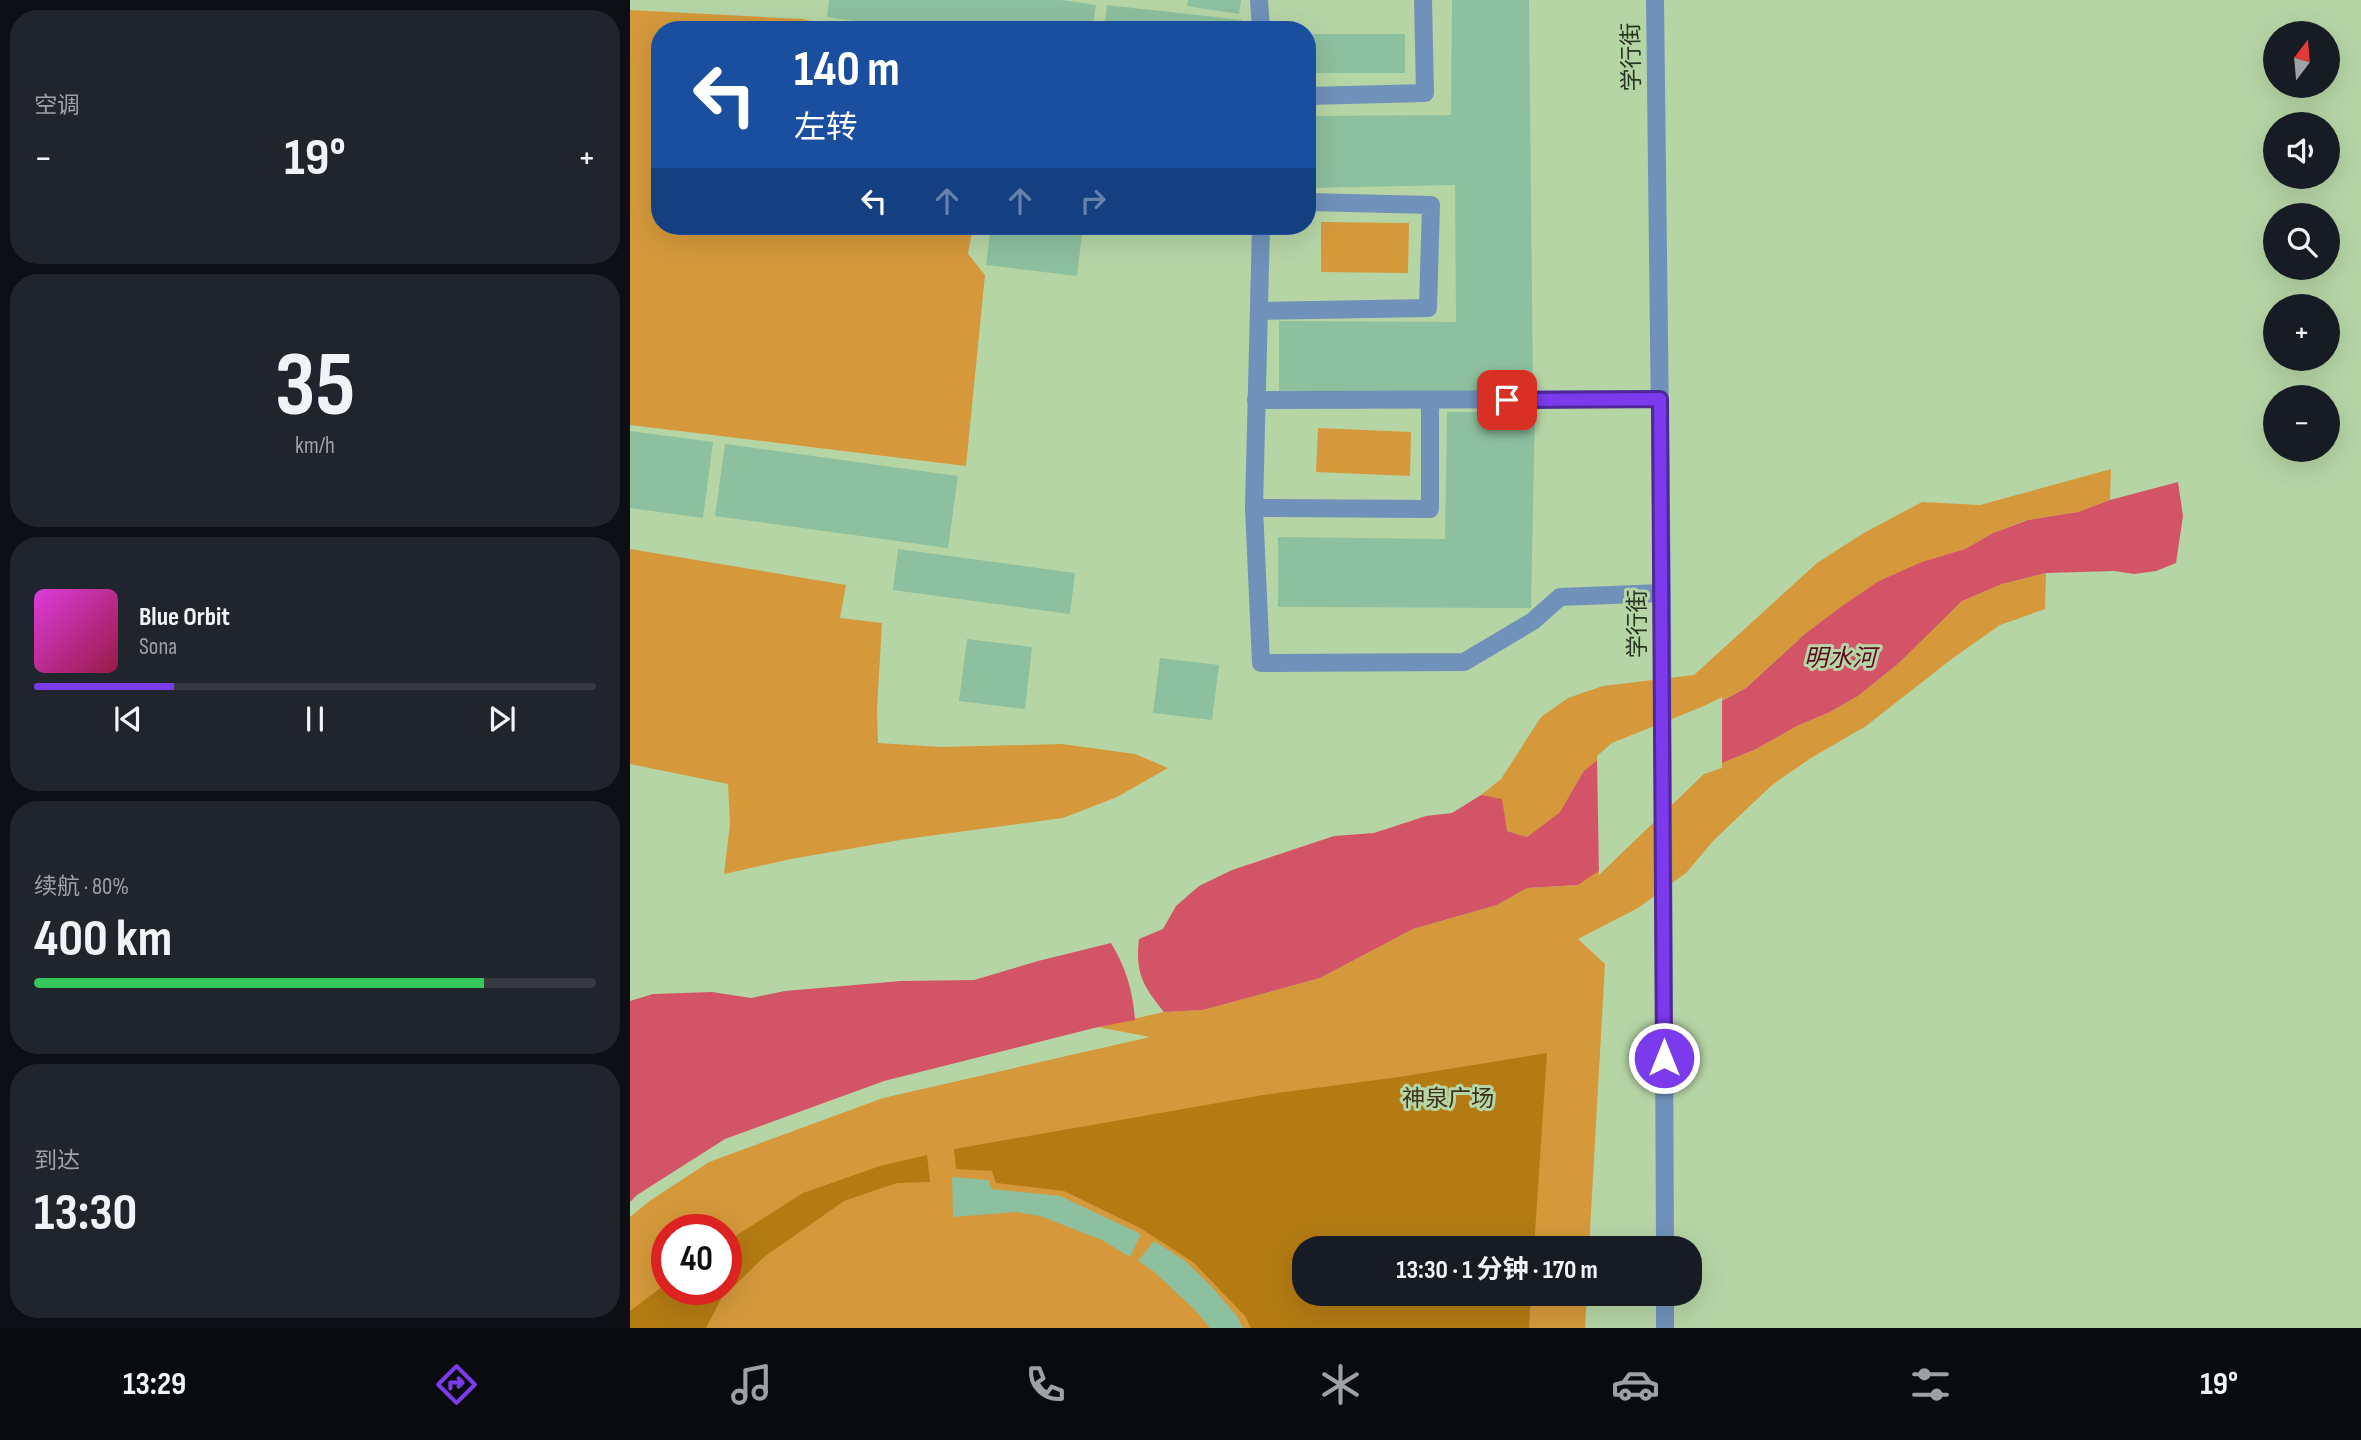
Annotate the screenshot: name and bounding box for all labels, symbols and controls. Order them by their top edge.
north arrow [2263,21,2340,98]
map controls [2263,21,2340,462]
street label: 学行街 [1617,22,1647,92]
text: 140 m [794,41,900,100]
icon: left [679,49,770,140]
text: 空调 [34,92,80,120]
text: 左转 [794,109,858,148]
button: sound [2263,112,2340,189]
text: 19° [284,127,346,190]
text: − [34,136,53,181]
text: + [577,136,596,181]
icon: left [855,182,893,220]
icon: ahead [928,182,966,220]
icon: ahead [1001,182,1039,220]
icon: right [1074,182,1112,220]
button: search [2263,203,2340,280]
button: + [2263,294,2340,371]
text: 35 [275,332,355,441]
pin [1477,370,1537,430]
icon: arrive [1488,381,1526,419]
button: − [2263,385,2340,462]
text: km/h [295,432,335,460]
street label: 学行街 [1624,590,1652,659]
text: Blue Orbit [139,602,230,633]
text: Sona [139,633,177,661]
water label: 明水河 [1804,644,1880,673]
icon: previous [109,700,147,738]
icon: pause [296,700,334,738]
icon: next [483,700,521,738]
text: 续航 · 80% [34,873,129,901]
text: 400 km [34,908,172,971]
position arrow [1627,1021,1701,1095]
park label: 神泉广场 [1402,1085,1494,1113]
text: 到达 [34,1147,80,1175]
text: 13:30 [34,1182,137,1245]
speed limit sign: 40 [651,1214,742,1305]
text: 13:30 · 1 分钟 · 170 m [1396,1255,1598,1286]
icon: directions [432,1360,481,1409]
icon: music [727,1360,776,1409]
icon: phone [1021,1360,1070,1409]
icon: climate [1316,1360,1365,1409]
icon: car [1611,1360,1660,1409]
icon: filters [1906,1360,1955,1409]
text: 13:29 [123,1365,186,1404]
text: 19° [2200,1365,2238,1404]

